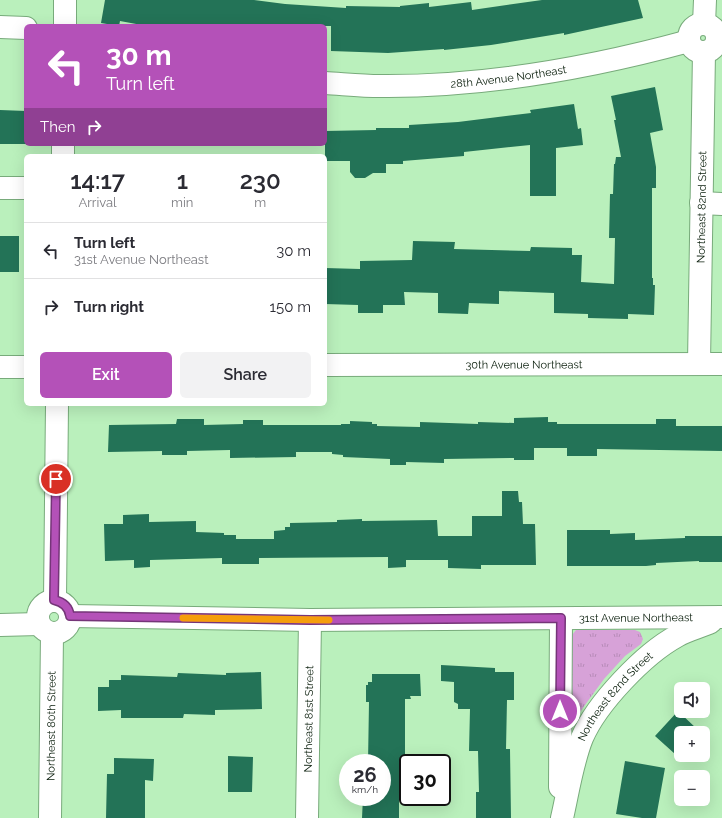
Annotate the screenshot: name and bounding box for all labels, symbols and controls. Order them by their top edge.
text: 30 m [106,39,172,72]
icon: left [40,40,92,92]
street label: 28th Avenue Northeast [450,63,568,91]
text: Turn left [106,73,175,94]
icon: right [83,116,105,138]
text: Then [40,118,75,136]
street label: Northeast 82nd Street [695,151,709,263]
text: 14:17 [70,166,125,195]
text: 1 [177,166,188,195]
text: 230 [240,166,281,195]
text: Arrival [78,195,117,210]
text: min [171,195,193,210]
text: m [254,195,266,210]
text: Turn left [74,234,135,252]
icon: left [40,240,62,262]
text: 30 m [276,242,311,260]
text: 31st Avenue Northeast [74,252,209,267]
icon: right [40,296,62,318]
text: Turn right [74,298,144,316]
text: 150 m [270,298,311,316]
button: Exit [40,352,172,398]
button: Share [180,352,311,398]
street label: 30th Avenue Northeast [465,358,583,372]
pin [39,462,73,496]
icon: arrive [45,468,67,490]
street label: 31st Avenue Northeast [579,611,693,625]
street label: Northeast 82nd Street [575,649,656,743]
street label: Northeast 81st Street [302,665,316,773]
street label: Northeast 80th Street [44,671,59,781]
map controls [674,682,710,806]
button: sound [674,682,710,718]
position arrow [539,690,581,732]
button: + [674,726,710,762]
speed limit sign: 30 [399,754,451,806]
text: 26 [353,763,377,787]
button: − [674,770,710,806]
text: km/h [352,784,378,795]

